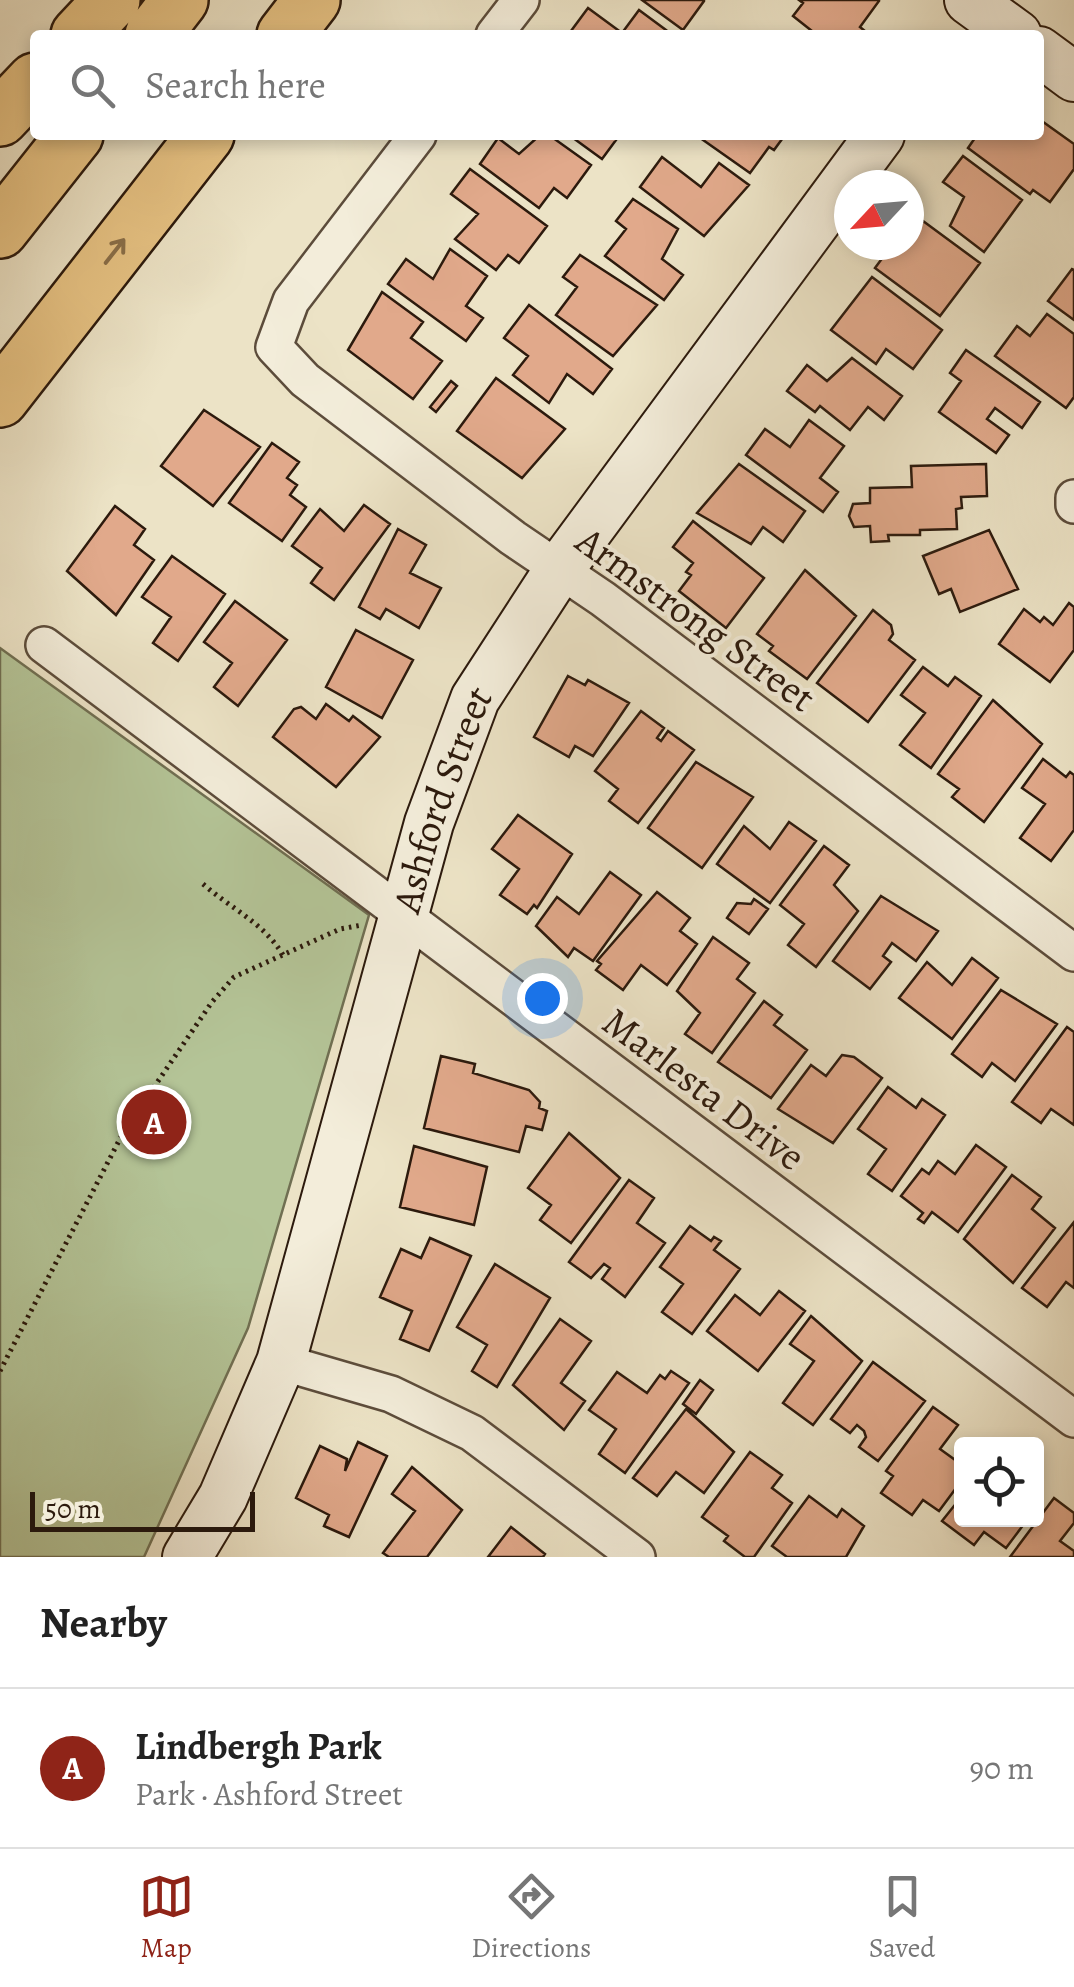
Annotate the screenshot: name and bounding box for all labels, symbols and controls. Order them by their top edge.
search box [30,30,1044,140]
icon: search [65,58,120,113]
text: Search here [145,59,326,111]
north arrow [834,170,924,260]
one-way arrow [104,238,125,265]
street label: Armstrong Street [564,513,827,725]
street label: Ashford Street [378,674,505,920]
your location [517,973,568,1024]
street label: Marlesta Drive [591,995,817,1183]
pin: A [122,1084,186,1160]
map controls [954,1437,1044,1527]
button: locate [954,1437,1044,1527]
scale bar [30,1487,255,1532]
text: 50 m [45,1490,101,1528]
text: Nearby [40,1594,167,1651]
text: Lindbergh Park [135,1720,382,1772]
text: A [62,1746,83,1790]
text: 90 m [969,1746,1034,1790]
text: Park · Ashford Street [135,1772,403,1816]
tab: Map [139,1869,194,1967]
tab: Directions [471,1869,591,1967]
tab: Saved [869,1869,935,1967]

